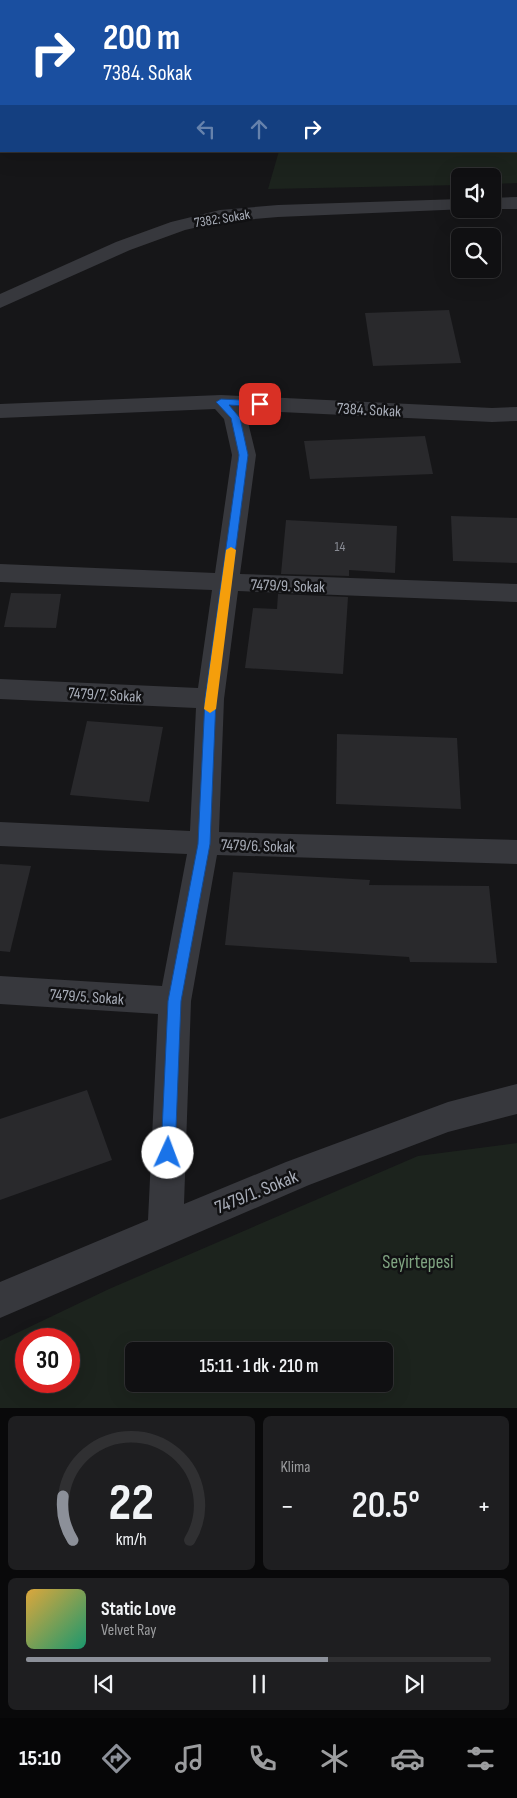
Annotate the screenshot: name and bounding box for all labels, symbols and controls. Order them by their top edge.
text: 200 m [103,17,180,60]
icon: right [20,20,85,85]
text: 7384. Sokak [103,60,192,87]
icon: left [192,115,220,143]
icon: ahead [245,115,273,143]
icon: right [298,115,326,143]
map controls [451,168,501,278]
button: sound [451,168,501,218]
street label: 7382: Sokak [193,206,252,231]
button: search [451,228,501,278]
pin [239,383,281,425]
icon: arrive [246,390,274,418]
street label: 7384. Sokak [336,399,402,422]
house number: 14 [335,538,346,555]
street label: 7479/9. Sokak [250,576,325,597]
street label: 7479/7. Sokak [68,684,142,707]
street label: 7479/6. Sokak [220,836,295,857]
street label: 7479/5. Sokak [49,985,125,1010]
position arrow [141,1126,193,1178]
street label: 7479/1. Sokak [212,1165,302,1219]
park label: Seyirtepesi [382,1251,454,1274]
speed limit sign: 30 [15,1328,80,1393]
text: 15:11 · 1 dk · 210 m [199,1355,319,1378]
text: Klima [281,1458,311,1477]
text: 22 [108,1472,154,1535]
text: 20.5° [351,1483,420,1528]
text: − [281,1490,294,1523]
text: + [477,1490,491,1523]
text: km/h [116,1529,147,1550]
text: Static Love [101,1598,176,1621]
text: Velvet Ray [101,1621,156,1640]
icon: previous [90,1670,118,1698]
icon: pause [245,1670,273,1698]
icon: next [400,1670,428,1698]
icon: directions [99,1741,134,1776]
icon: music [172,1741,207,1776]
icon: phone [245,1741,280,1776]
icon: climate [317,1741,352,1776]
icon: car [390,1741,425,1776]
icon: filters [463,1741,498,1776]
text: 15:10 [19,1745,61,1772]

